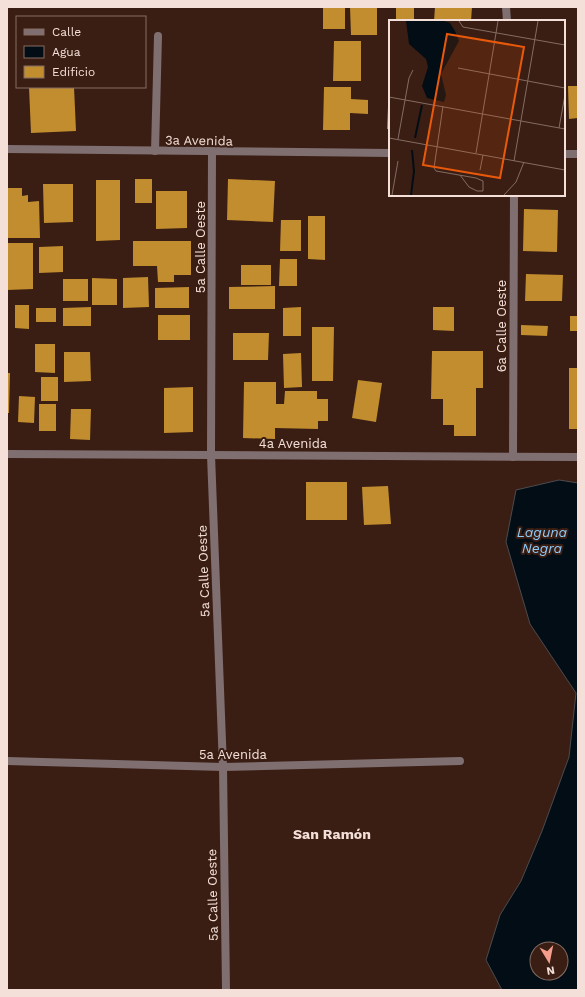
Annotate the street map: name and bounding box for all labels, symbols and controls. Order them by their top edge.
legend [16,16,146,88]
inset map [389,20,565,196]
text: Calle [52,25,81,39]
text: Agua [52,45,81,59]
text: Edificio [52,65,95,79]
street label: 3a Avenida [165,132,234,149]
street label: 5a Calle Oeste [193,201,208,293]
street label: 6a Calle Oeste [494,280,509,372]
street label: 4a Avenida [259,436,328,451]
water label: Laguna Negra [517,524,568,556]
street label: 5a Calle Oeste [194,525,213,617]
street label: 5a Avenida [199,747,268,762]
district label: San Ramón [293,826,371,842]
street label: 5a Calle Oeste [204,849,221,941]
north arrow [529,941,569,981]
text: N [546,963,556,977]

